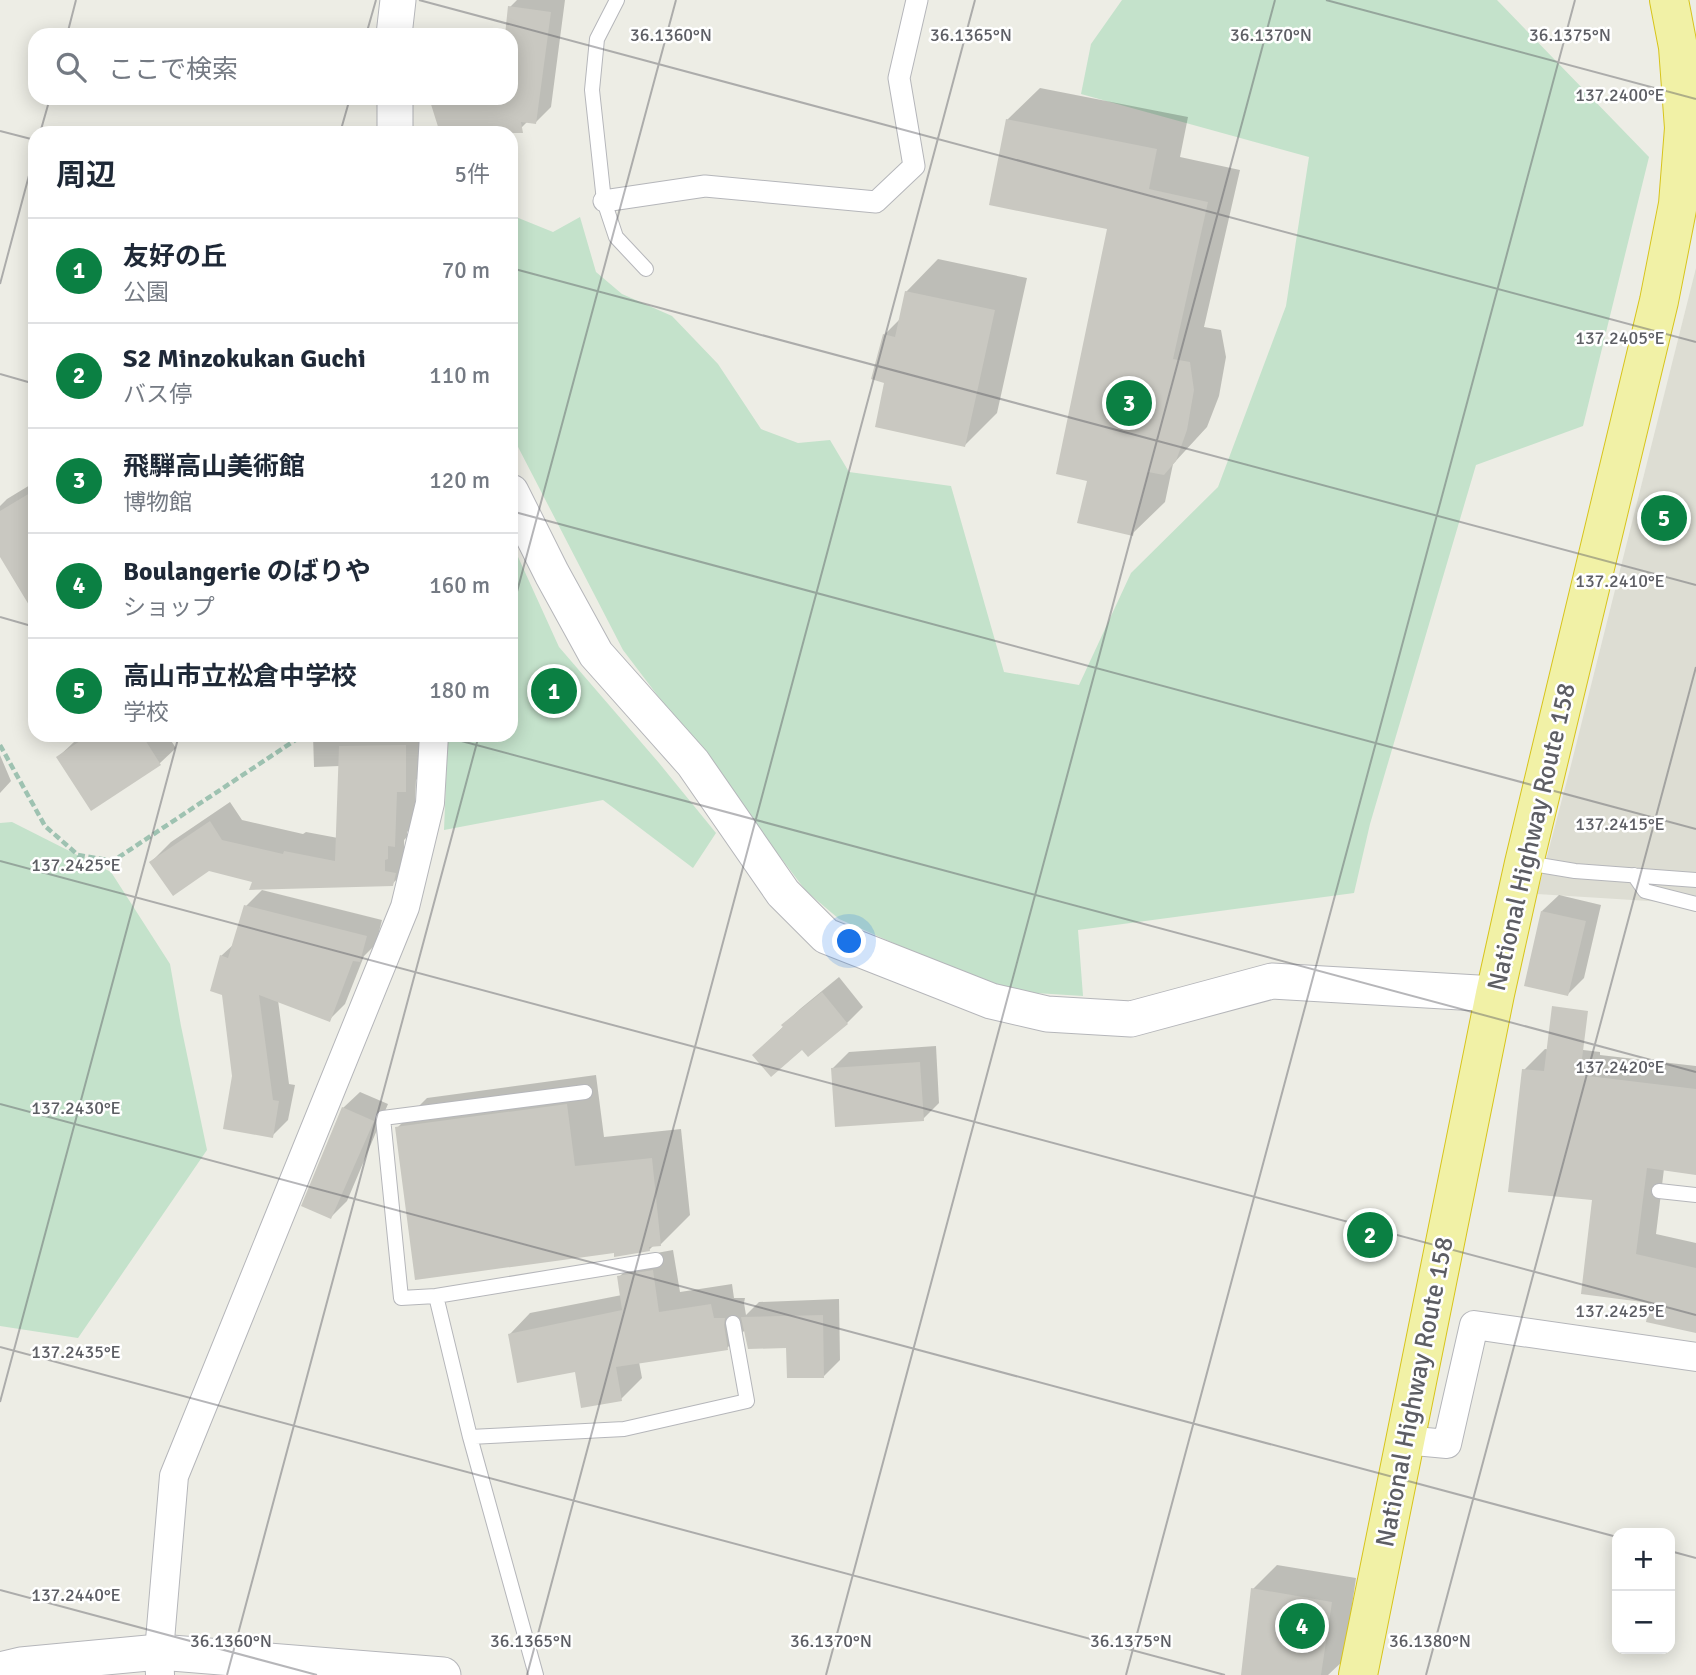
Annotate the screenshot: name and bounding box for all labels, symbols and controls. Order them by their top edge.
text: 36.1360°N [630,24,712,46]
text: 36.1365°N [930,24,1012,46]
text: 36.1370°N [1230,24,1312,46]
text: 36.1375°N [1529,24,1611,46]
search box [28,28,518,105]
icon: search [52,48,90,86]
text: ここで検索 [108,54,238,86]
text: 137.2400°E [1575,84,1665,106]
text: 周辺 [56,157,116,194]
text: 5件 [455,160,490,189]
text: 友好の丘 [123,241,227,273]
text: 1 [73,256,85,285]
text: 70 m [442,256,490,285]
text: 公園 [123,278,169,307]
text: 137.2405°E [1575,327,1665,349]
text: S2 Minzokukan Guchi [123,343,366,375]
text: 2 [73,361,85,390]
text: 110 m [429,361,490,390]
pin: 3 [1106,377,1152,429]
text: バス停 [123,380,192,409]
text: 飛騨高山美術館 [123,451,305,483]
text: 3 [73,466,85,495]
text: 120 m [429,466,490,495]
text: 博物館 [123,488,192,517]
pin: 5 [1641,492,1687,544]
text: Boulangerie のばりや [123,556,371,588]
text: 137.2410°E [1575,570,1665,592]
text: 4 [73,571,85,600]
text: 160 m [429,571,490,600]
text: ショップ [123,593,215,622]
text: 高山市立松倉中学校 [123,661,357,693]
pin: 1 [531,665,577,717]
text: 5 [73,676,85,705]
text: 180 m [429,676,490,705]
street label: National Highway Route 158 [1481,680,1583,994]
text: 学校 [123,698,169,727]
text: 137.2415°E [1575,813,1665,835]
text: 137.2425°E [31,854,121,876]
your location [832,924,866,958]
text: 137.2420°E [1575,1056,1665,1078]
text: 137.2430°E [31,1097,121,1119]
pin: 2 [1347,1209,1393,1261]
street label: National Highway Route 158 [1369,1234,1461,1550]
text: 137.2425°E [1575,1300,1665,1322]
text: 137.2435°E [31,1341,121,1363]
map controls [1612,1528,1675,1654]
button: + [1612,1528,1675,1591]
text: 137.2440°E [31,1584,121,1606]
button: − [1612,1591,1675,1654]
pin: 4 [1279,1600,1325,1652]
text: 36.1360°N [190,1630,272,1652]
text: 36.1365°N [490,1630,572,1652]
text: 36.1370°N [790,1630,872,1652]
text: 36.1375°N [1090,1630,1172,1652]
text: 36.1380°N [1389,1630,1471,1652]

